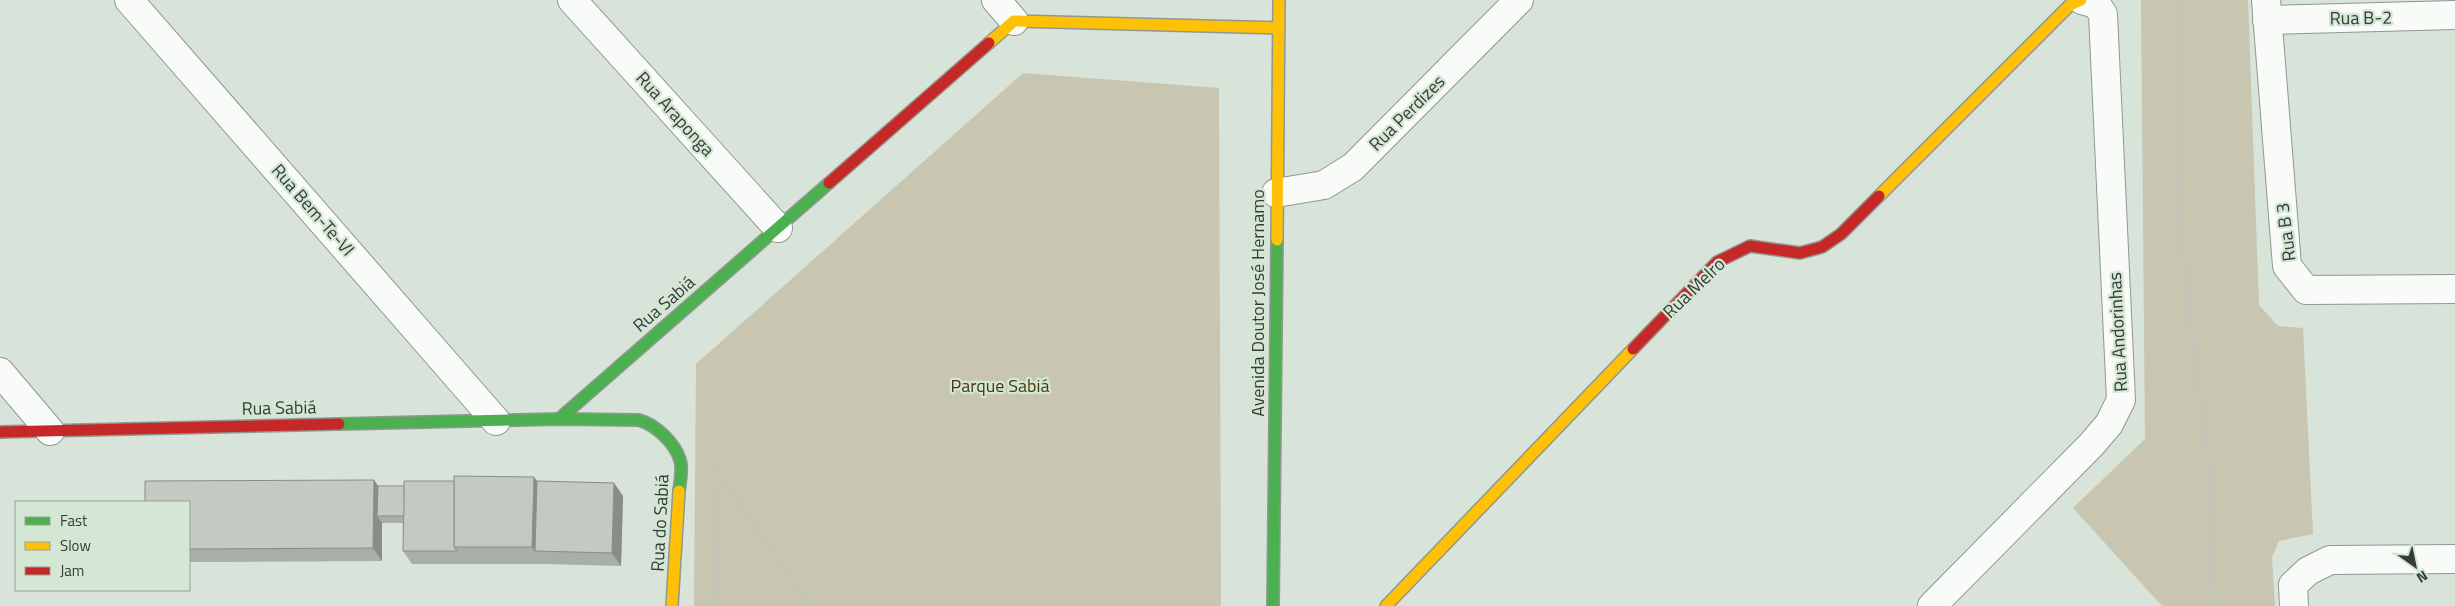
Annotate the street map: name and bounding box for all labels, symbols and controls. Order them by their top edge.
street label: Rua B-2 [2329,3,2393,32]
street label: Rua Araponga [630,65,721,162]
street label: Rua Perdizes [1362,68,1451,157]
street label: Rua Bem-Te-VI [266,158,361,262]
street label: Avenida Doutor José Hernamo [1244,189,1271,417]
street label: Rua B 3 [2269,201,2302,263]
street label: Rua Melro [1656,251,1731,324]
street label: Rua Sabiá [627,269,701,338]
street label: Rua Andorinhas [2101,271,2134,393]
park label: Parque Sabiá [951,372,1049,399]
street label: Rua Sabiá [241,393,317,422]
street label: Rua do Sabiá [643,473,676,572]
legend [15,501,190,591]
text: Fast [60,509,88,532]
text: Slow [60,534,91,557]
north arrow [2390,541,2440,591]
text: Jam [60,559,84,582]
text: N [2413,566,2432,589]

